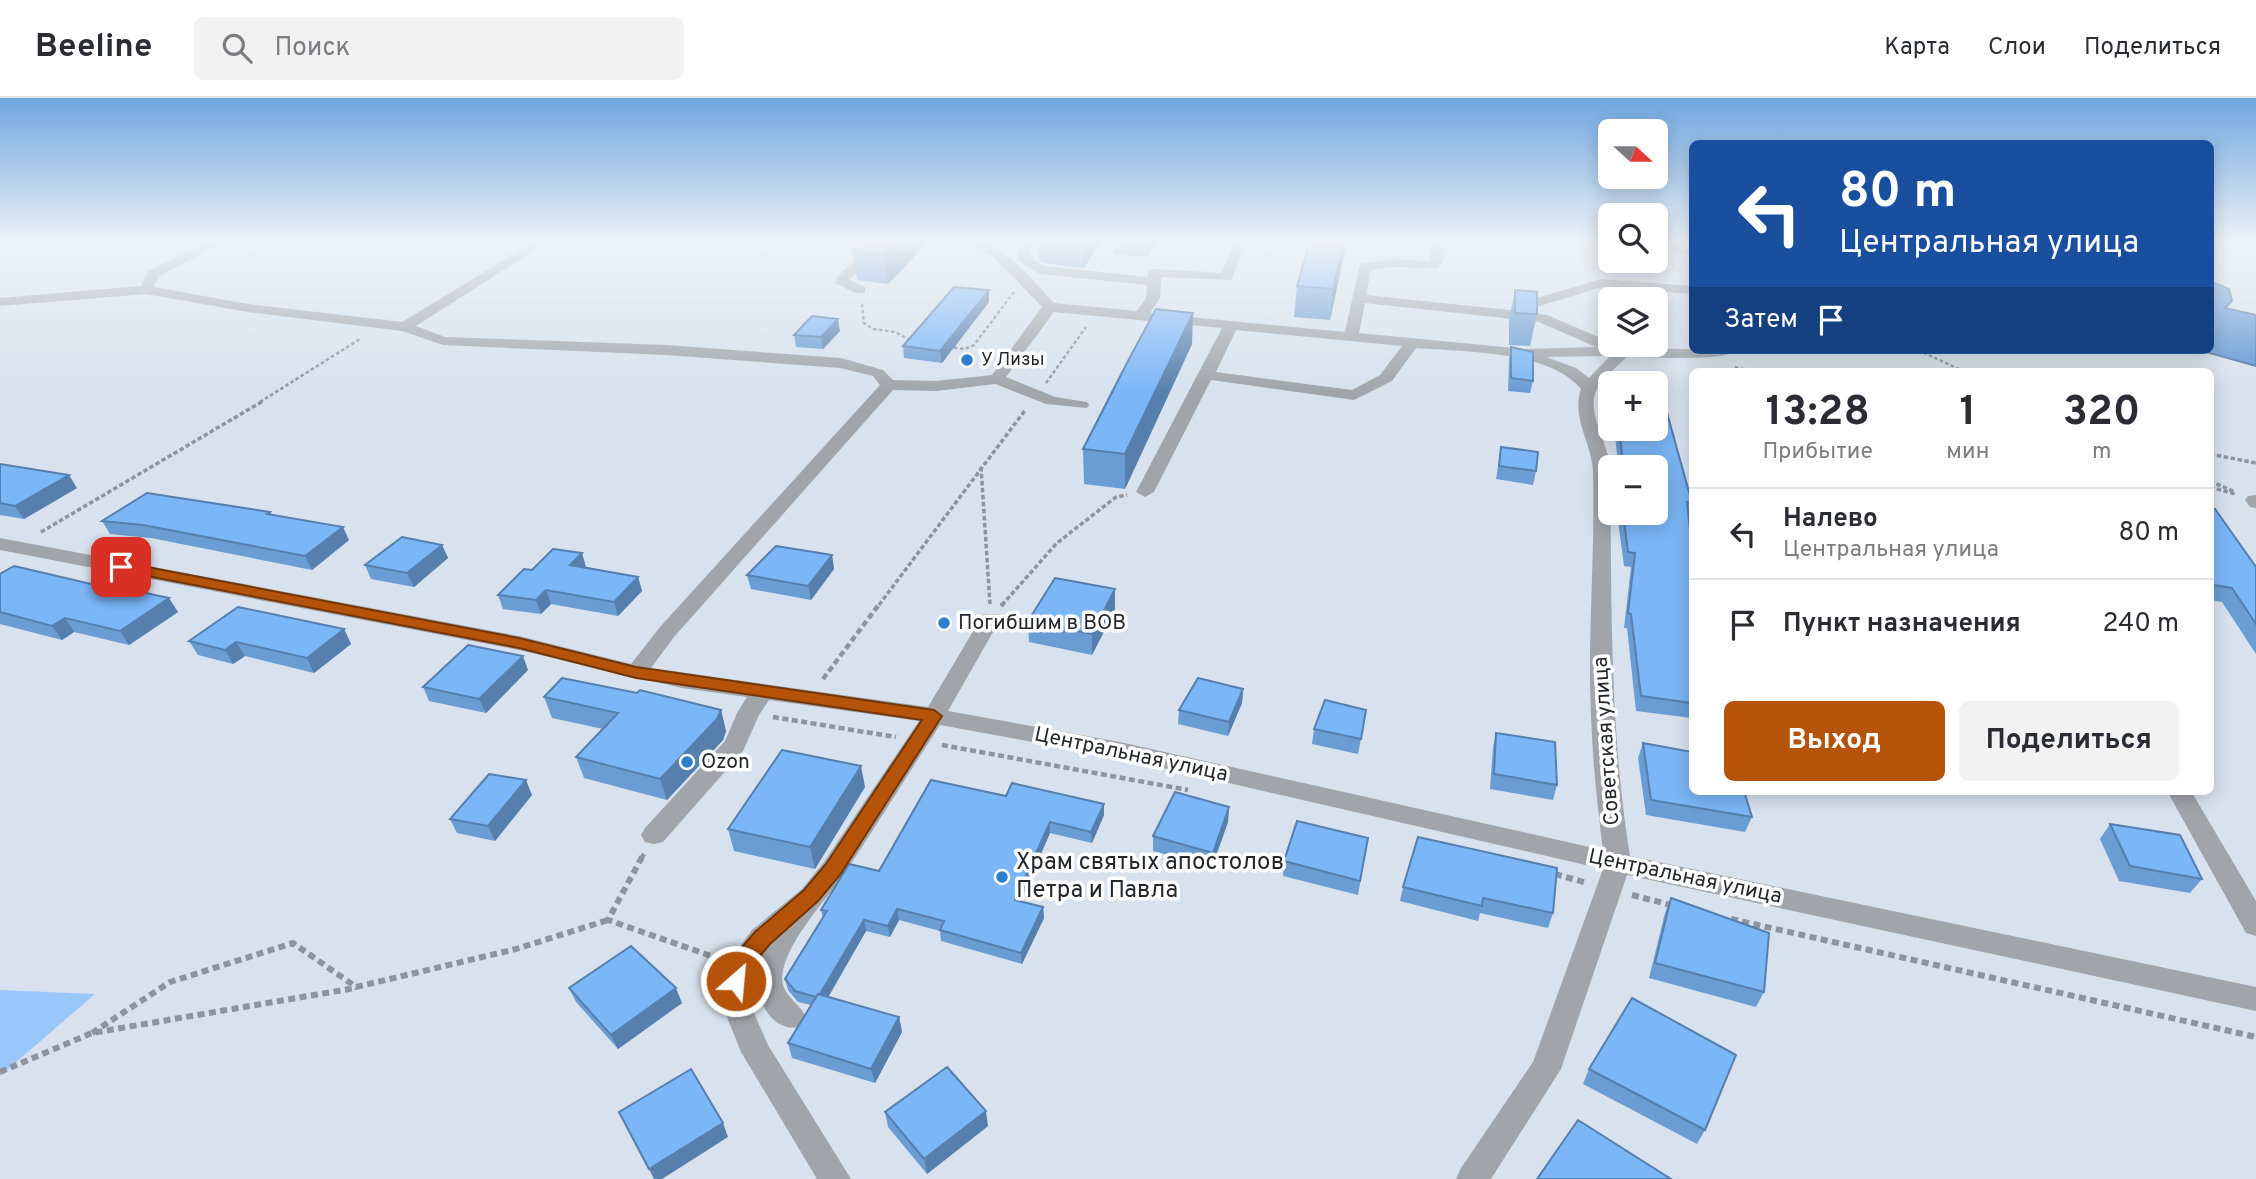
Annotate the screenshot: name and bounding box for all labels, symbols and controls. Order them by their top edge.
search box [194,17,684,80]
text: Beeline [35,27,152,69]
icon: search [218,29,256,67]
text: Поиск [274,32,350,65]
text: Карта [1884,33,1950,63]
text: Слои [1988,33,2046,63]
text: Поделиться [2084,33,2221,63]
north arrow [1598,119,1668,189]
map controls [1598,119,1668,525]
text: 80 m [1839,163,1956,225]
icon: left [1724,168,1815,259]
button: search [1598,203,1668,273]
text: Центральная улица [1839,224,2139,264]
button: layers [1598,287,1668,357]
icon: arrive [1812,301,1850,339]
text: Затем [1724,304,1798,337]
place label: У Лизы [981,349,1045,372]
marker: У Лизы [959,352,975,368]
button: + [1598,371,1668,441]
text: 13:28 [1766,387,1870,440]
text: 1 [1959,387,1976,440]
text: 320 [2063,387,2140,440]
text: Прибытие [1763,438,1873,467]
text: мин [1946,438,1989,467]
text: m [2092,438,2111,467]
button: − [1598,455,1668,525]
text: Налево [1783,503,1878,536]
icon: left [1724,515,1762,553]
text: 80 m [2119,517,2179,550]
text: Центральная улица [1783,536,1999,565]
pin [91,537,151,597]
icon: arrive [102,548,140,586]
icon: arrive [1724,606,1762,644]
text: Пункт назначения [1783,608,2021,641]
text: 240 m [2102,608,2179,641]
place label: Погибшим в ВОВ [958,610,1126,637]
marker: Погибшим в ВОВ [936,615,952,631]
street label: Советская улица [1588,656,1626,826]
button: Выход [1724,701,1945,781]
button: Поделиться [1959,701,2179,781]
street label: Центральная улица [1032,721,1230,789]
place label: Ozon [701,749,750,776]
marker: Ozon [679,754,695,770]
street label: Центральная улица [1586,843,1784,911]
place label: Храм святых апостолов Петра и Павла [1016,848,1284,906]
marker: Храм святых апостолов Петра и Павла [994,869,1010,885]
position arrow [699,944,773,1018]

